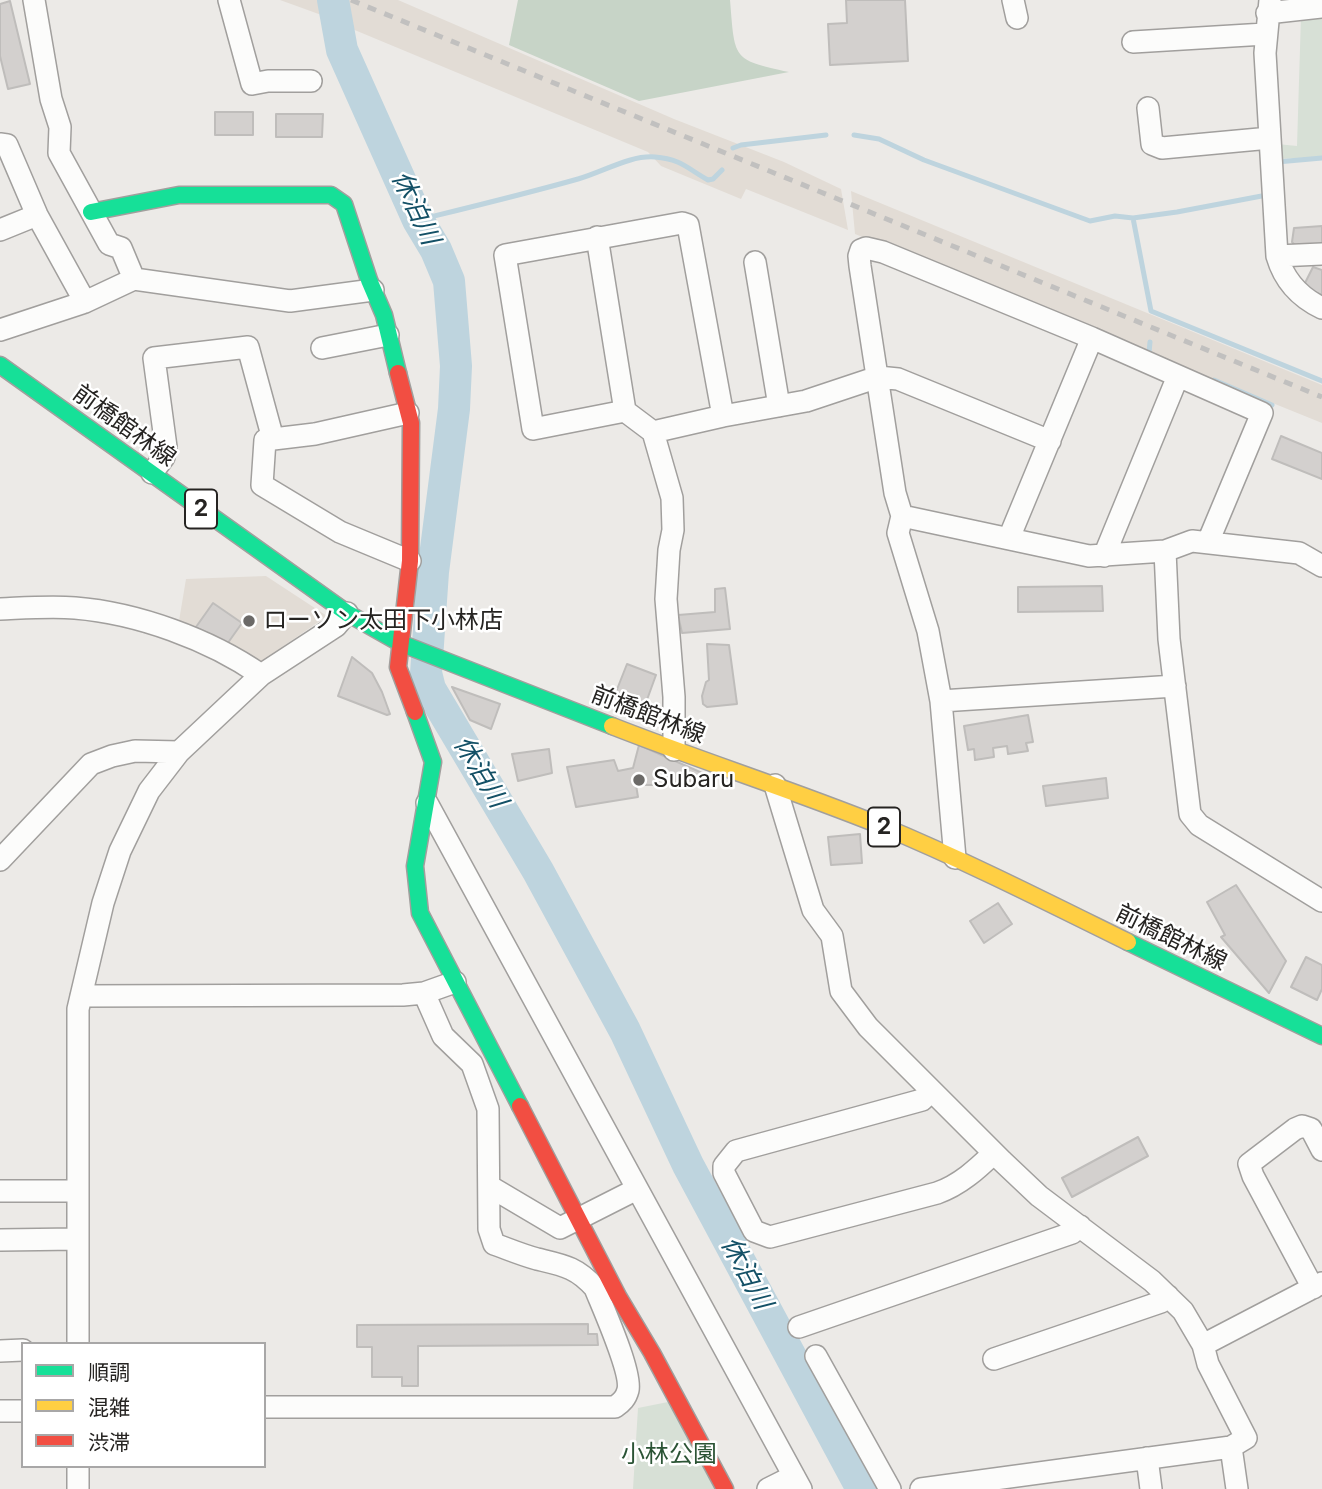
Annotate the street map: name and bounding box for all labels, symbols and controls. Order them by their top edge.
water label: 休泊川 [384,166,446,250]
street label: 前橋館林線 [67,379,181,473]
road number: 2 [185,489,217,528]
place label: ローソン太田下小林店 [263,607,503,635]
marker: ローソン太田下小林店 [241,613,257,629]
street label: 前橋館林線 [587,680,709,750]
water label: 休泊川 [447,731,513,813]
place label: Subaru [653,766,734,794]
marker: Subaru [631,772,647,788]
road number: 2 [868,807,900,846]
street label: 前橋館林線 [1111,899,1231,977]
water label: 休泊川 [714,1231,778,1315]
legend [21,1342,266,1468]
text: 順調 [88,1360,130,1385]
text: 混雑 [88,1395,130,1420]
text: 渋滞 [88,1430,130,1455]
park label: 小林公園 [621,1441,717,1469]

